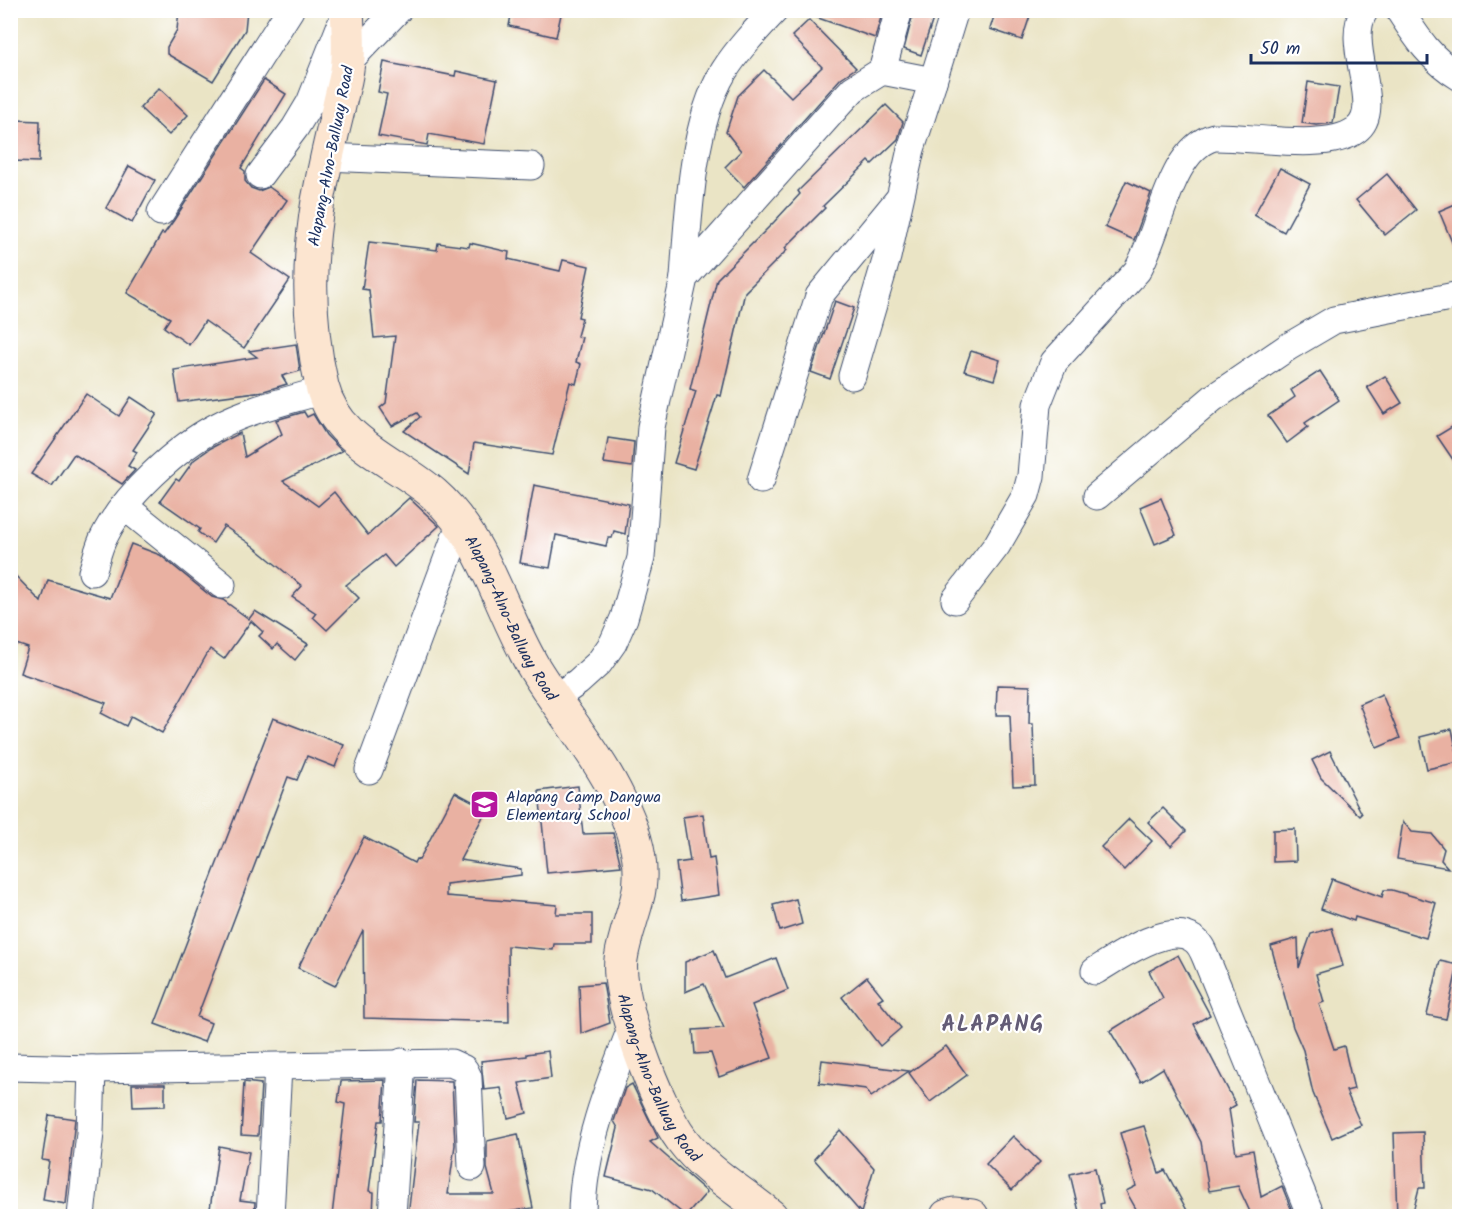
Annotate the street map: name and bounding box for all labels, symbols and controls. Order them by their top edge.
scale bar [1251,27,1426,65]
text: 50 m [1260,35,1300,64]
street label: Alapang-Alno-Balluay Road [302,63,361,249]
street label: Alapang-Alno-Balluay Road [457,531,564,707]
place label: Alapang Camp Dangwa Elementary School [506,785,661,828]
school or university icon: Alapang Camp Dangwa Elementary School [469,789,501,821]
street label: Alapang-Alno-Balluay Road [610,992,707,1170]
district label: ALAPANG [941,1008,1045,1043]

